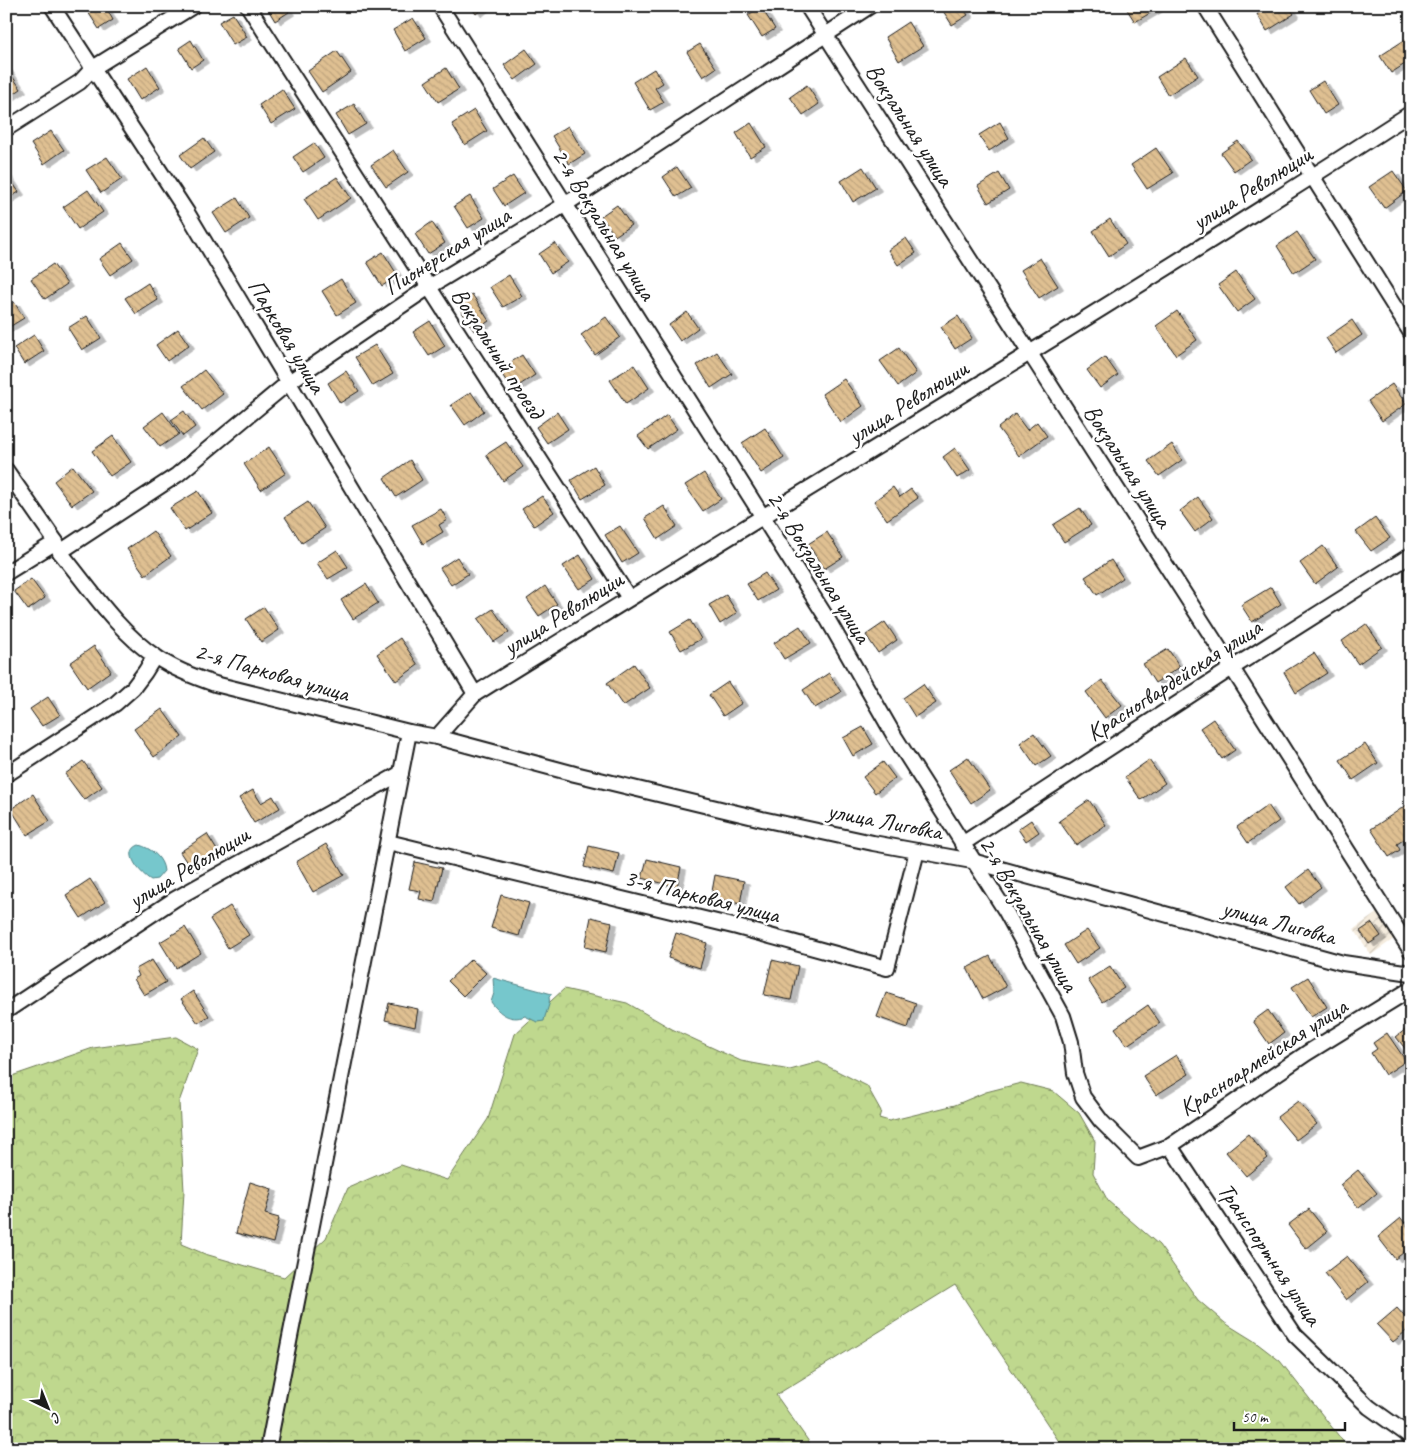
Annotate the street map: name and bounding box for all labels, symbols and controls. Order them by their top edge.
street label: Вокзальная улица [859,58,962,193]
street label: улица Революции [1185,138,1319,238]
street label: 2-я Вокзальная улица [545,142,664,307]
street label: Пионерская улица [378,200,517,302]
street label: Парковая улица [241,273,334,400]
street label: Вокзальный проезд [445,282,553,426]
street label: улица Революции [841,352,975,452]
street label: Вокзальная улица [1077,399,1180,534]
street label: 2-я Вокзальная улица [760,485,879,650]
street label: улица Революции [496,563,630,663]
street label: Красногвардейская улица [1081,611,1268,748]
street label: 2-я Парковая улица [191,636,354,709]
street label: улица Лиговка [823,795,947,847]
street label: улица Революции [121,818,256,916]
street label: 2-я Вокзальная улица [973,831,1086,998]
street label: 3-я Парковая улица [621,862,784,930]
street label: улица Лиговка [1217,892,1341,952]
street label: Красноармейская улица [1173,991,1354,1123]
street label: Транспортная улица [1211,1177,1330,1332]
north arrow [22,1382,72,1432]
scale bar [1234,1400,1346,1432]
text: 50 m [1242,1408,1269,1427]
text: С [47,1409,65,1427]

